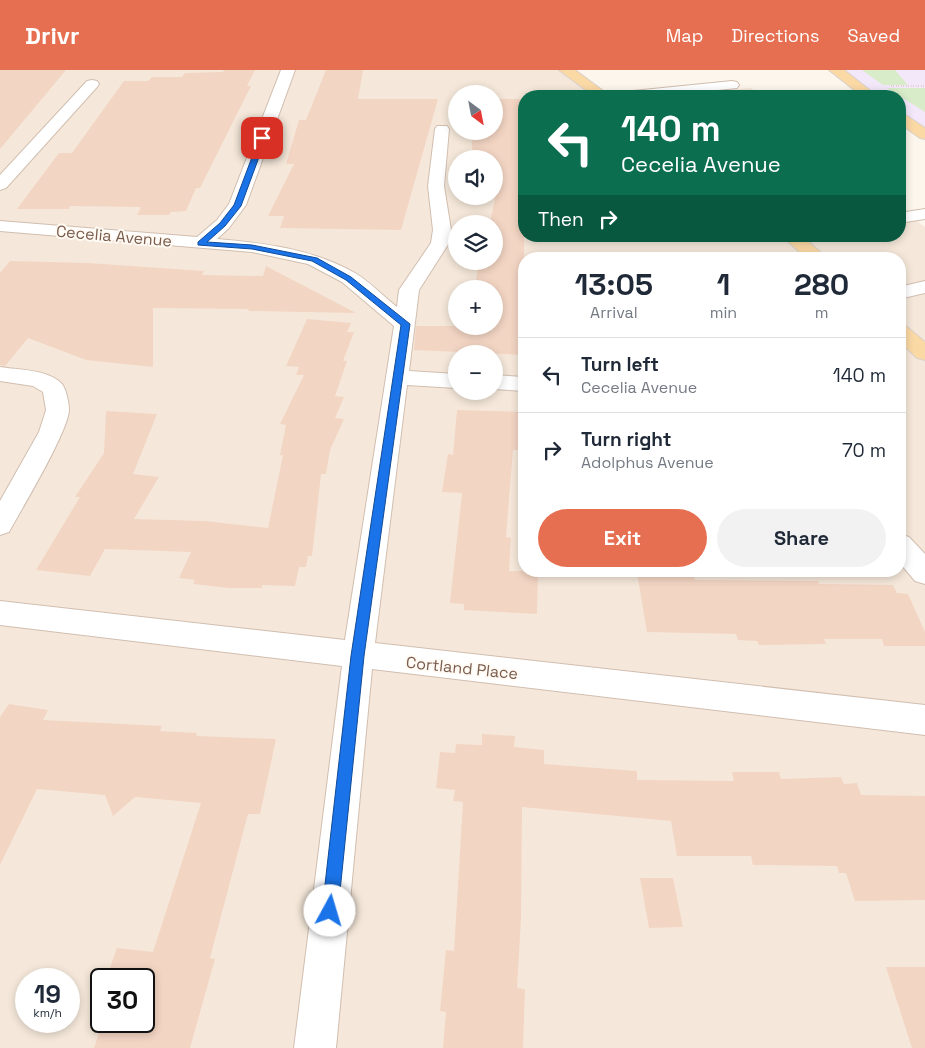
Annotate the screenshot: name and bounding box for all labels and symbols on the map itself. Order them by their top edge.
north arrow [448,85,502,140]
pin [241,117,283,159]
street label: Cecelia Avenue [55,220,173,252]
street label: Cortland Place [405,652,519,684]
position arrow [303,884,355,936]
speed limit sign: 30 [90,968,155,1033]

